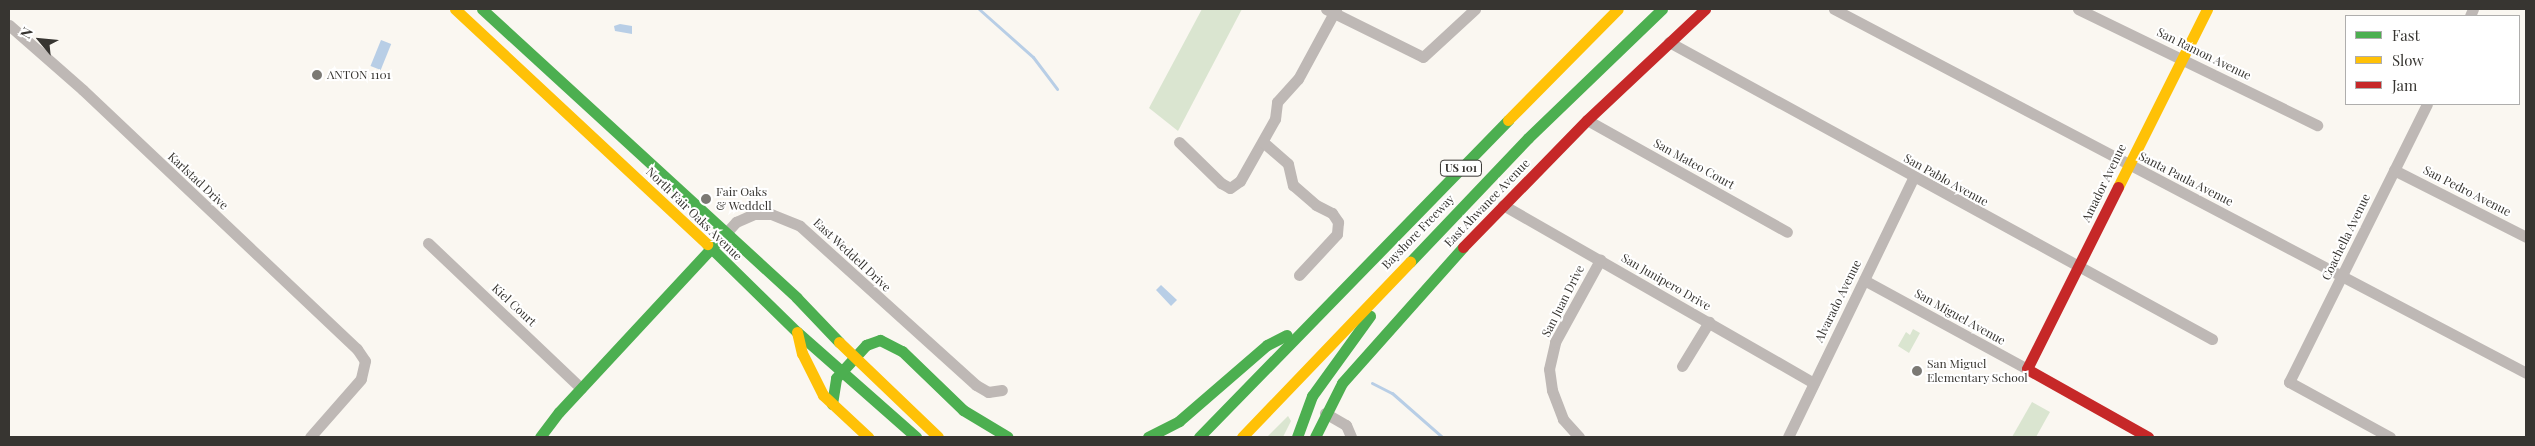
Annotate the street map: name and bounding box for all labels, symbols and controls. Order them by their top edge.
north arrow [15,15,65,65]
legend [2345,15,2520,105]
text: N [16,24,37,42]
street label: San Ramon Avenue [2154,25,2254,83]
text: Fast [2392,25,2420,45]
text: Slow [2392,50,2424,70]
place label: ANTON 1101 [327,68,391,82]
marker: ANTON 1101 [311,69,323,81]
text: Jam [2392,75,2417,95]
street label: San Mateo Court [1651,136,1737,192]
street label: Amador Avenue [2079,141,2129,225]
street label: Karlstad Drive [165,149,231,213]
street label: Santa Paula Avenue [2136,149,2236,209]
street label: San Pablo Avenue [1901,151,1991,209]
street label: East Ahwanee Avenue [1441,156,1533,250]
road number: US 101 [1440,160,1482,177]
street label: San Pedro Avenue [2421,163,2513,219]
street label: North Fair Oaks Avenue [643,164,745,264]
place label: Fair Oaks & Weddell [716,185,772,213]
street label: Coachella Avenue [2319,191,2373,283]
street label: Bayshore Freeway [1379,192,1457,272]
marker: Fair Oaks & Weddell [700,193,712,205]
street label: East Weddell Drive [810,215,894,295]
street label: San Junipero Drive [1619,250,1713,314]
street label: Alvarado Avenue [1812,257,1864,345]
street label: San Juan Drive [1539,263,1587,339]
street label: Kiel Court [489,281,539,329]
street label: San Miguel Avenue [1912,286,2008,348]
place label: San Miguel Elementary School [1927,357,2028,385]
marker: San Miguel Elementary School [1911,365,1923,377]

